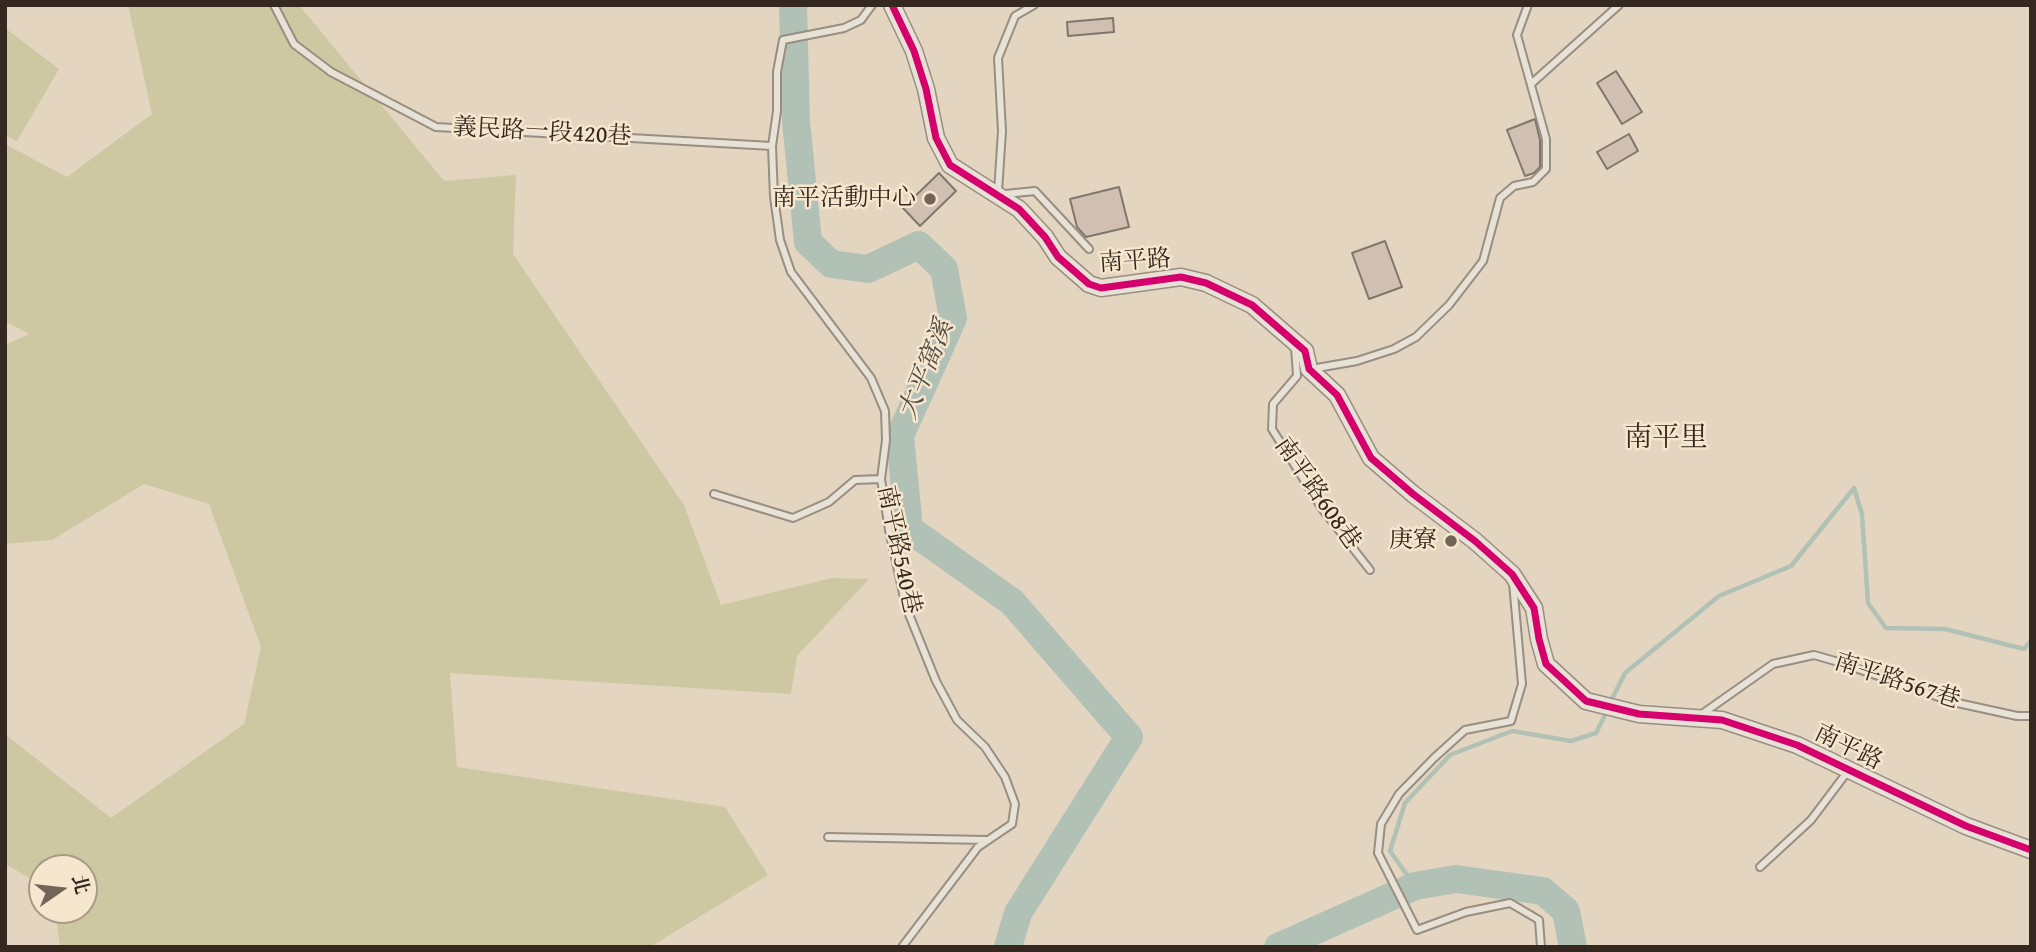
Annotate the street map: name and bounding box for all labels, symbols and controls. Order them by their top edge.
street label: 義民路一段420巷 [452,114,632,152]
place label: 南平活動中心 [772,185,916,213]
marker: 南平活動中心 [922,191,938,207]
street label: 南平路 [1098,245,1172,279]
water label: 大平窩溪 [893,316,961,424]
district label: 南平里 [1624,422,1708,456]
street label: 南平路608巷 [1268,432,1366,556]
street label: 南平路540巷 [870,483,926,617]
place label: 庚寮 [1389,527,1437,555]
marker: 庚寮 [1443,533,1459,549]
street label: 南平路567巷 [1830,648,1964,716]
street label: 南平路 [1809,719,1887,777]
north arrow [28,854,98,924]
text: 北 [66,872,97,897]

